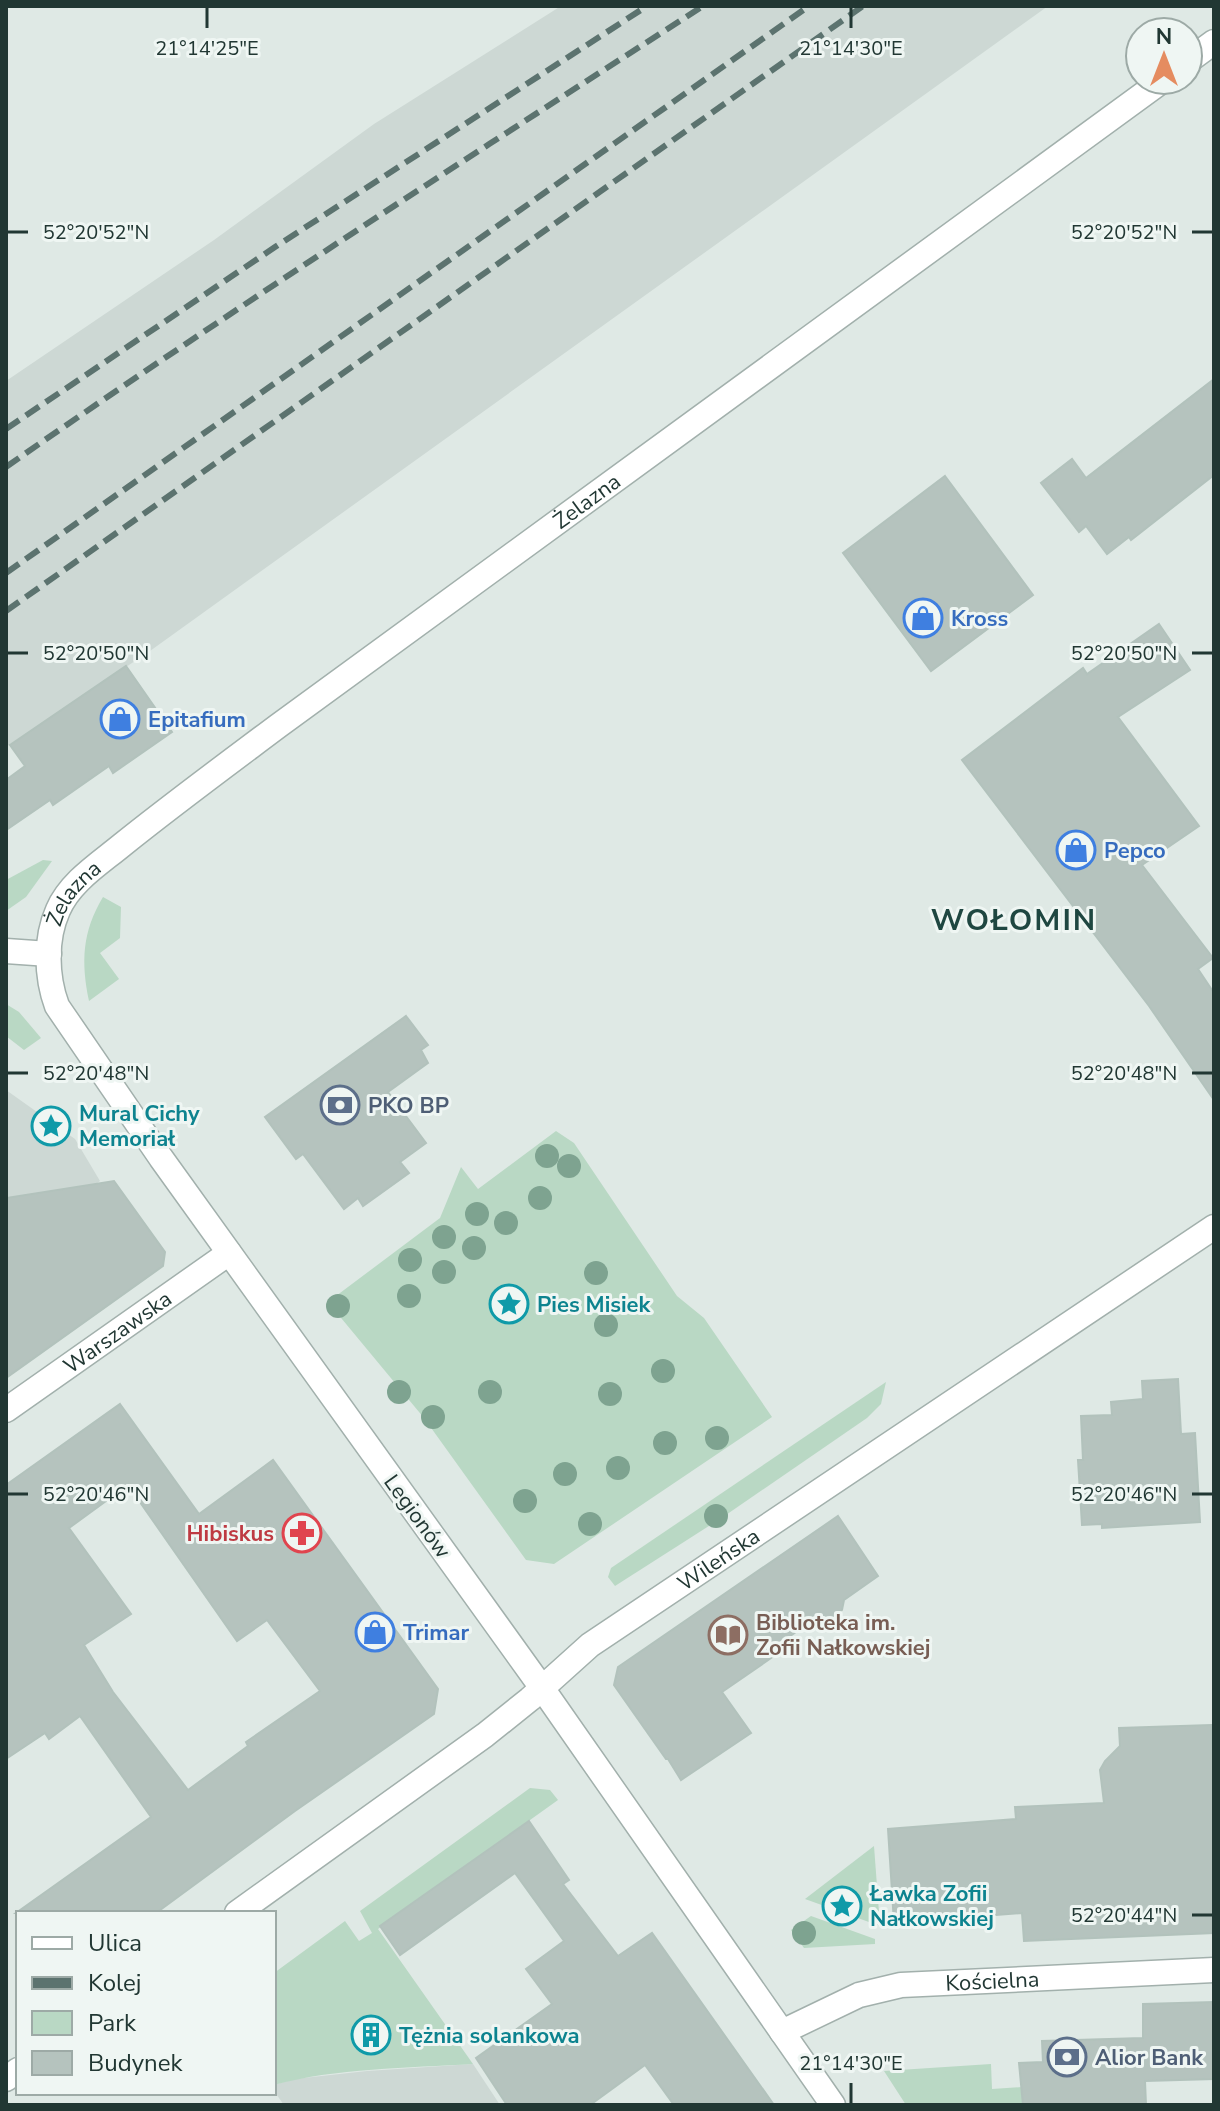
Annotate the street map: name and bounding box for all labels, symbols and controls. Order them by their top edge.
north arrow [1124,16,1204,96]
text: N [1156,22,1172,52]
text: 21°14'25"E [155,35,259,62]
text: 21°14'30"E [799,35,903,62]
text: 52°20'52"N [43,219,149,246]
text: 52°20'52"N [1071,219,1177,246]
street label: Żelazna [547,467,627,536]
shop icon: Kross [902,597,944,639]
place label: Kross [951,604,1008,634]
text: 52°20'50"N [43,640,149,667]
text: 52°20'50"N [1071,640,1177,667]
shop icon: Epitafium [99,698,141,740]
place label: Epitafium [148,705,246,735]
shop icon: Pepco [1055,829,1097,871]
place label: Pepco [1104,836,1166,866]
street label: Żelazna [39,854,108,930]
district label: WOŁOMIN [931,900,1097,941]
text: 52°20'48"N [43,1060,149,1087]
text: 52°20'48"N [1071,1060,1177,1087]
bank icon: PKO BP [319,1084,361,1126]
place label: PKO BP [368,1091,449,1121]
place label: Mural Cichy Memoriał [79,1099,200,1154]
place icon: Mural Cichy Memoriał [30,1105,72,1147]
place icon: Pies Misiek [488,1283,530,1325]
street label: Warszawska [58,1284,178,1381]
place label: Pies Misiek [537,1290,652,1320]
street label: Legionów [377,1469,458,1565]
text: 52°20'46"N [43,1481,149,1508]
text: 52°20'46"N [1071,1481,1177,1508]
pharmacy icon: Hibiskus [281,1512,323,1554]
place label: Hibiskus [187,1519,274,1549]
street label: Wileńska [672,1522,766,1598]
place label: Biblioteka im. Zofii Nałkowskiej [756,1608,930,1663]
shop icon: Trimar [354,1611,396,1653]
library icon: Biblioteka im. Zofii Nałkowskiej [707,1614,749,1656]
place label: Trimar [403,1618,470,1648]
place label: Ławka Zofii Nałkowskiej [869,1879,994,1934]
place icon: Ławka Zofii Nałkowskiej [821,1885,863,1927]
text: 52°20'44"N [1071,1902,1177,1929]
legend [16,1911,276,2095]
text: Ulica [88,1927,142,1959]
street label: Kościelna [945,1964,1040,1999]
text: Kolej [88,1967,142,1999]
text: Park [88,2007,137,2039]
building icon: Tężnia solankowa [350,2014,392,2056]
place label: Tężnia solankowa [399,2021,580,2051]
bank icon: Alior Bank [1046,2036,1088,2078]
place label: Alior Bank [1095,2043,1204,2073]
text: Budynek [88,2047,183,2079]
text: 21°14'30"E [799,2050,903,2077]

